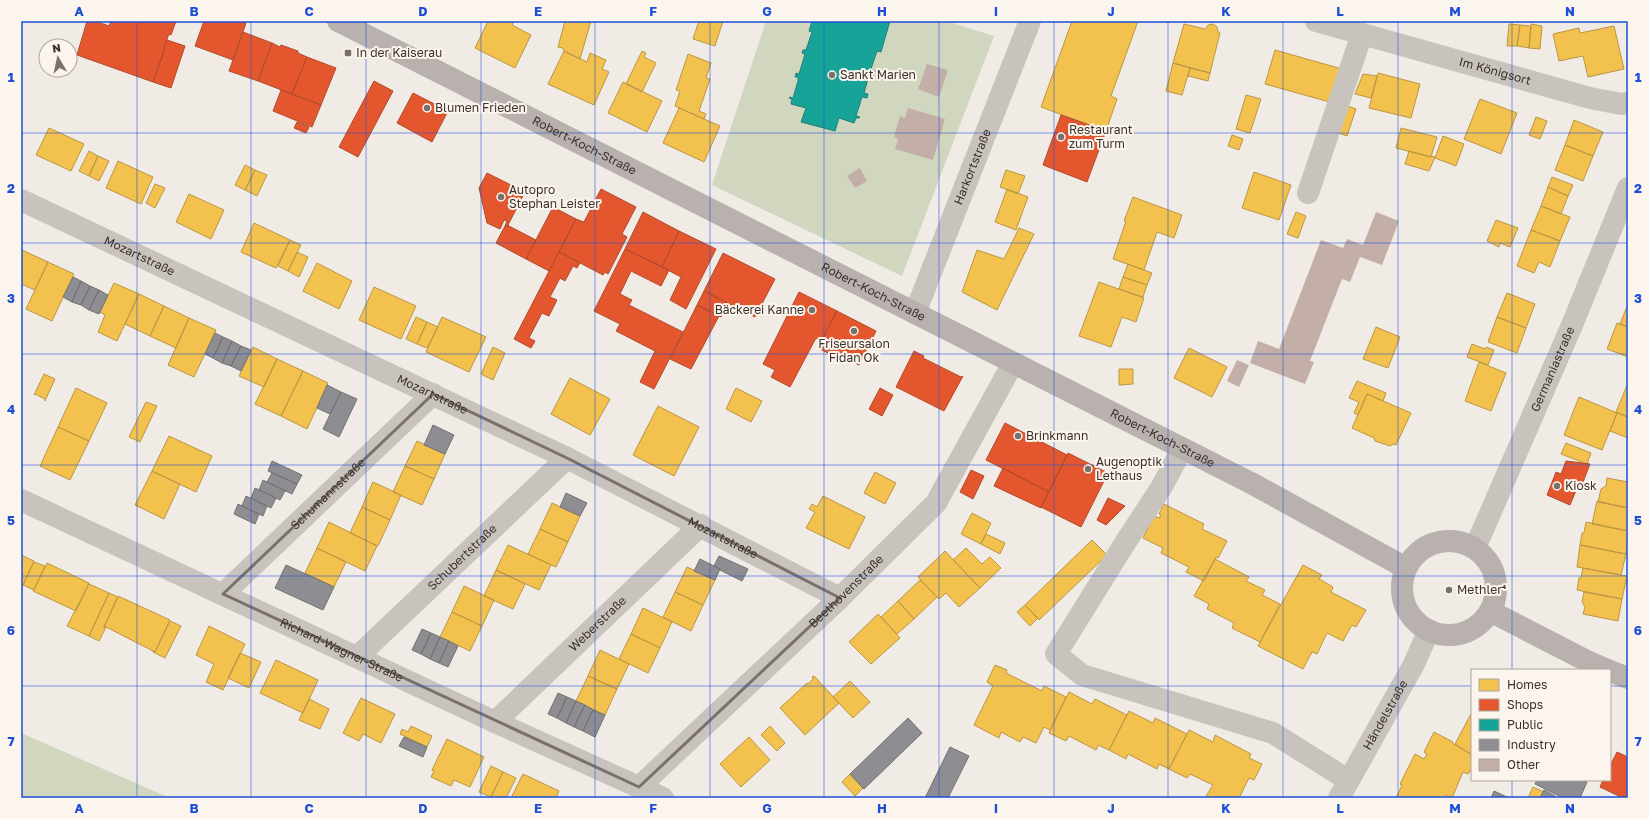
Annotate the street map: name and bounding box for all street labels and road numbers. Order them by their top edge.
street label: Im Königsort [1458,54,1533,88]
street label: Robert-Koch-Straße [530,113,639,178]
street label: Harkortstraße [950,126,994,207]
street label: Mozartstraße [102,232,178,279]
street label: Robert-Koch-Straße [819,259,928,324]
street label: Germaniastraße [1527,324,1577,414]
street label: Mozartstraße [395,371,470,417]
street label: Robert-Koch-Straße [1108,405,1217,470]
street label: Schumannstraße [287,455,368,533]
street label: Mozartstraße [686,513,761,562]
street label: Schubertstraße [424,521,500,593]
street label: Beethovenstraße [805,551,886,631]
street label: Weberstraße [566,593,629,654]
street label: Richard-Wagner-Straße [278,614,406,685]
street label: Händelstraße [1359,677,1411,753]

